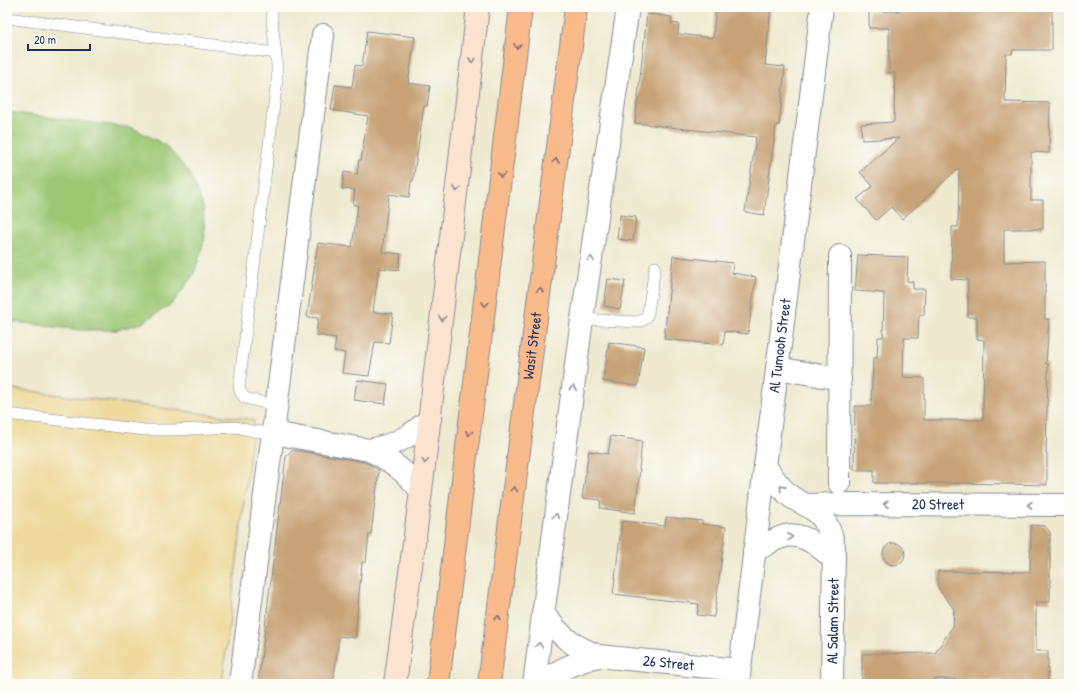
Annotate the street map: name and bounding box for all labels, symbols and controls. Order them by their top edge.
scale bar [28,26,90,52]
text: 20 m [34,31,56,48]
one-way arrow [512,43,521,49]
one-way arrow [467,57,476,63]
one-way arrow [551,158,560,164]
one-way arrow [497,172,506,178]
one-way arrow [452,186,461,192]
one-way arrow [586,256,595,262]
one-way arrow [535,287,544,293]
street label: Al Tumooh Street [763,296,796,394]
one-way arrow [481,301,490,307]
street label: Wasit Street [517,310,547,381]
one-way arrow [438,315,447,321]
one-way arrow [568,384,577,391]
one-way arrow [465,430,474,436]
one-way arrow [421,458,430,464]
one-way arrow [779,485,786,493]
one-way arrow [510,486,519,492]
street label: 20 Street [912,493,965,515]
one-way arrow [883,500,889,508]
one-way arrow [1027,501,1033,509]
one-way arrow [551,513,560,519]
one-way arrow [787,532,793,541]
street label: Al Salam Street [821,577,844,664]
one-way arrow [493,614,502,621]
one-way arrow [534,642,543,648]
street label: 26 Street [642,650,696,676]

